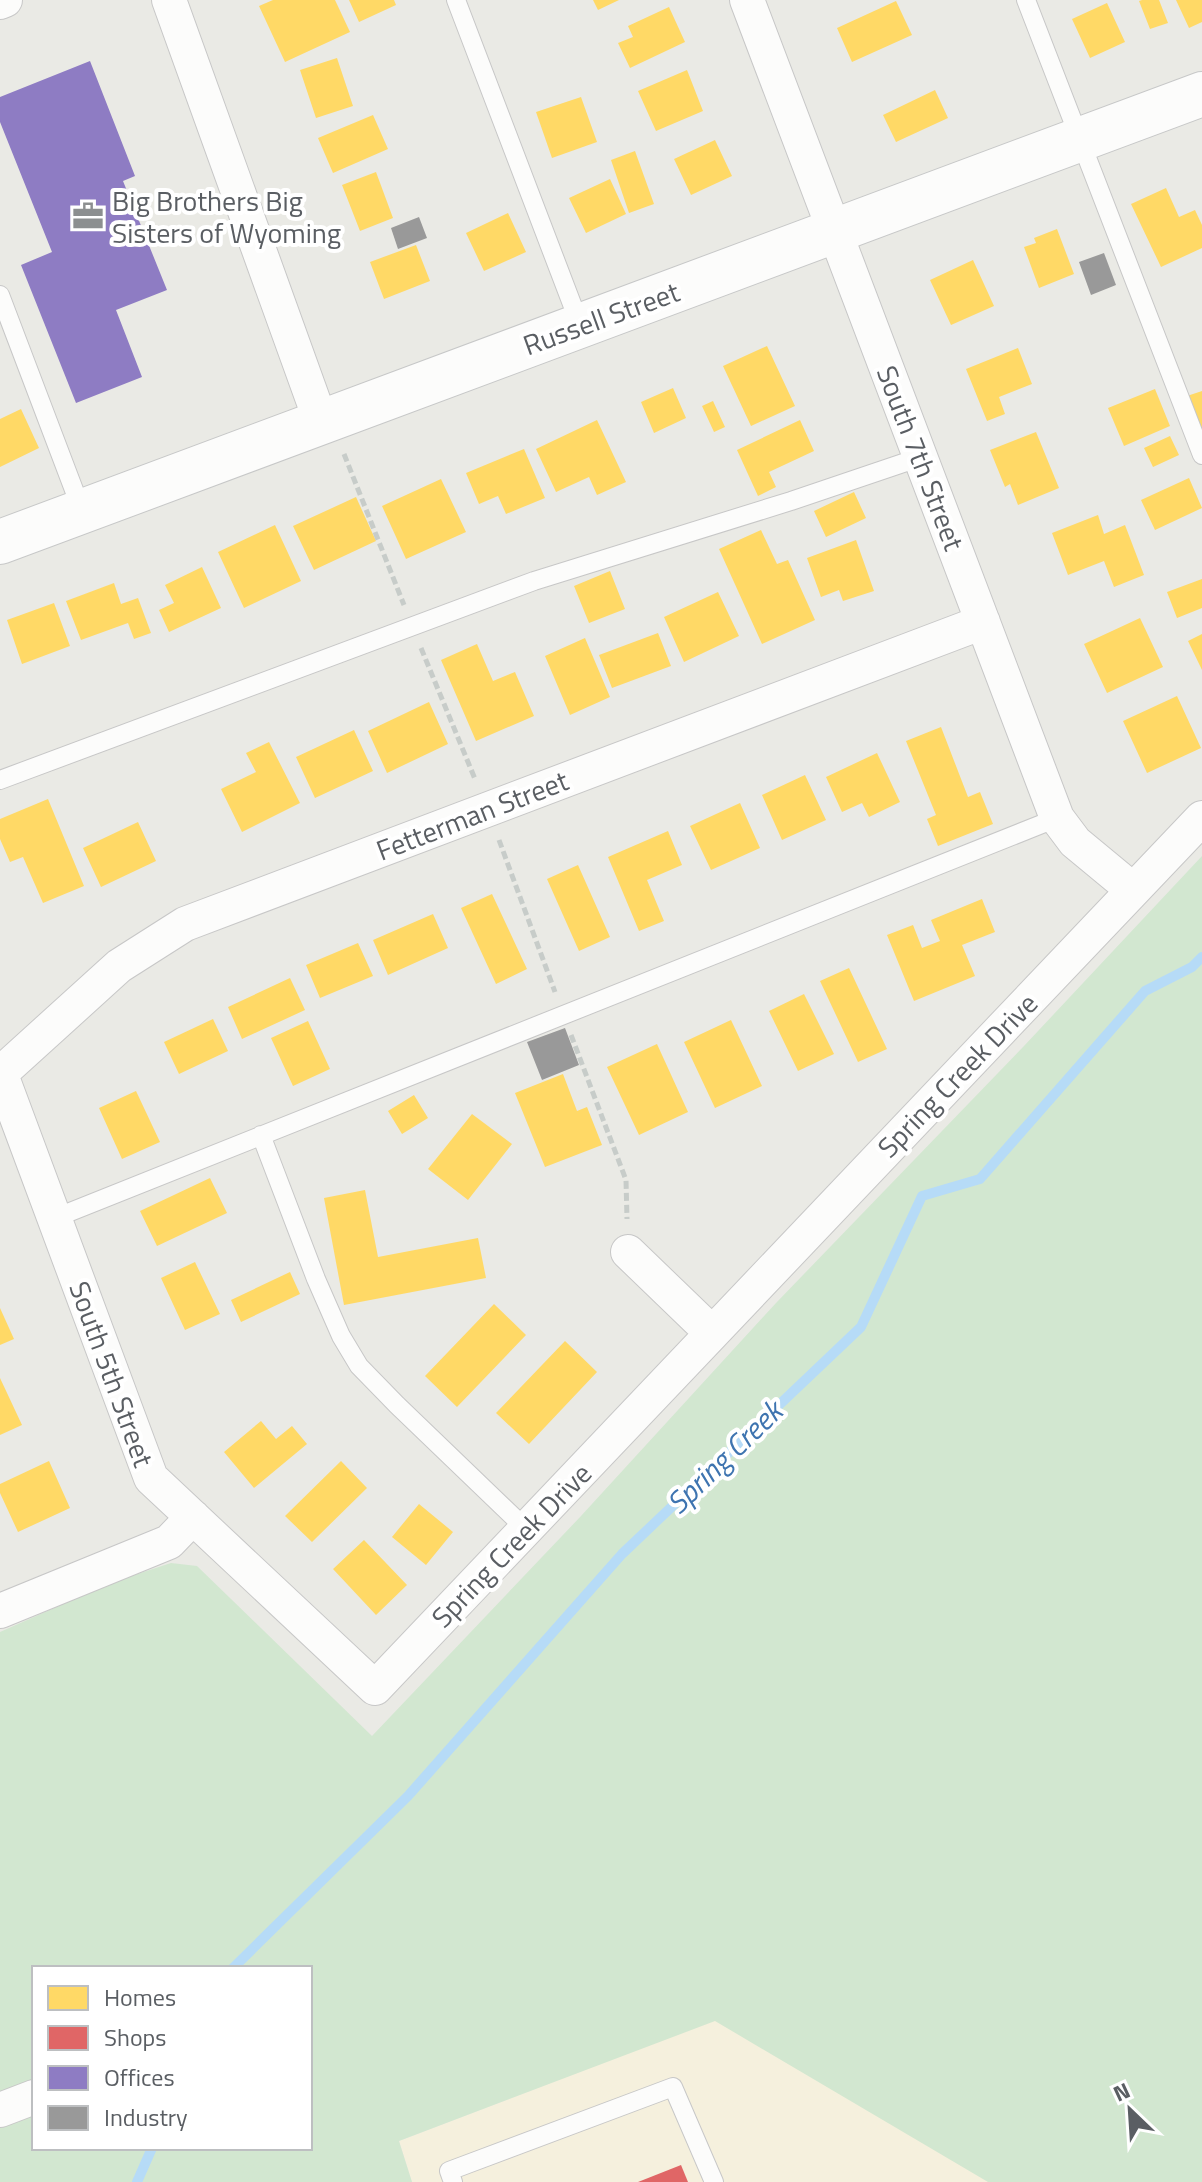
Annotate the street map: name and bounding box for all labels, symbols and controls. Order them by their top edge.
place label: Big Brothers Big Sisters of Wyoming [112,179,341,254]
office icon: Big Brothers Big Sisters of Wyoming [71,199,105,233]
street label: Russell Street [517,270,685,366]
street label: South 7th Street [866,359,976,557]
street label: Fetterman Street [370,759,574,871]
street label: Spring Creek Drive [867,983,1047,1167]
street label: South 5th Street [58,1275,166,1473]
water label: Spring Creek [655,1387,795,1524]
street label: Spring Creek Drive [421,1453,601,1637]
legend [32,1966,312,2150]
text: Homes [104,1979,176,2015]
text: Shops [104,2019,166,2055]
text: Offices [104,2059,175,2095]
north arrow [1090,2070,1170,2150]
text: N [1107,2073,1136,2111]
text: Industry [104,2099,188,2135]

